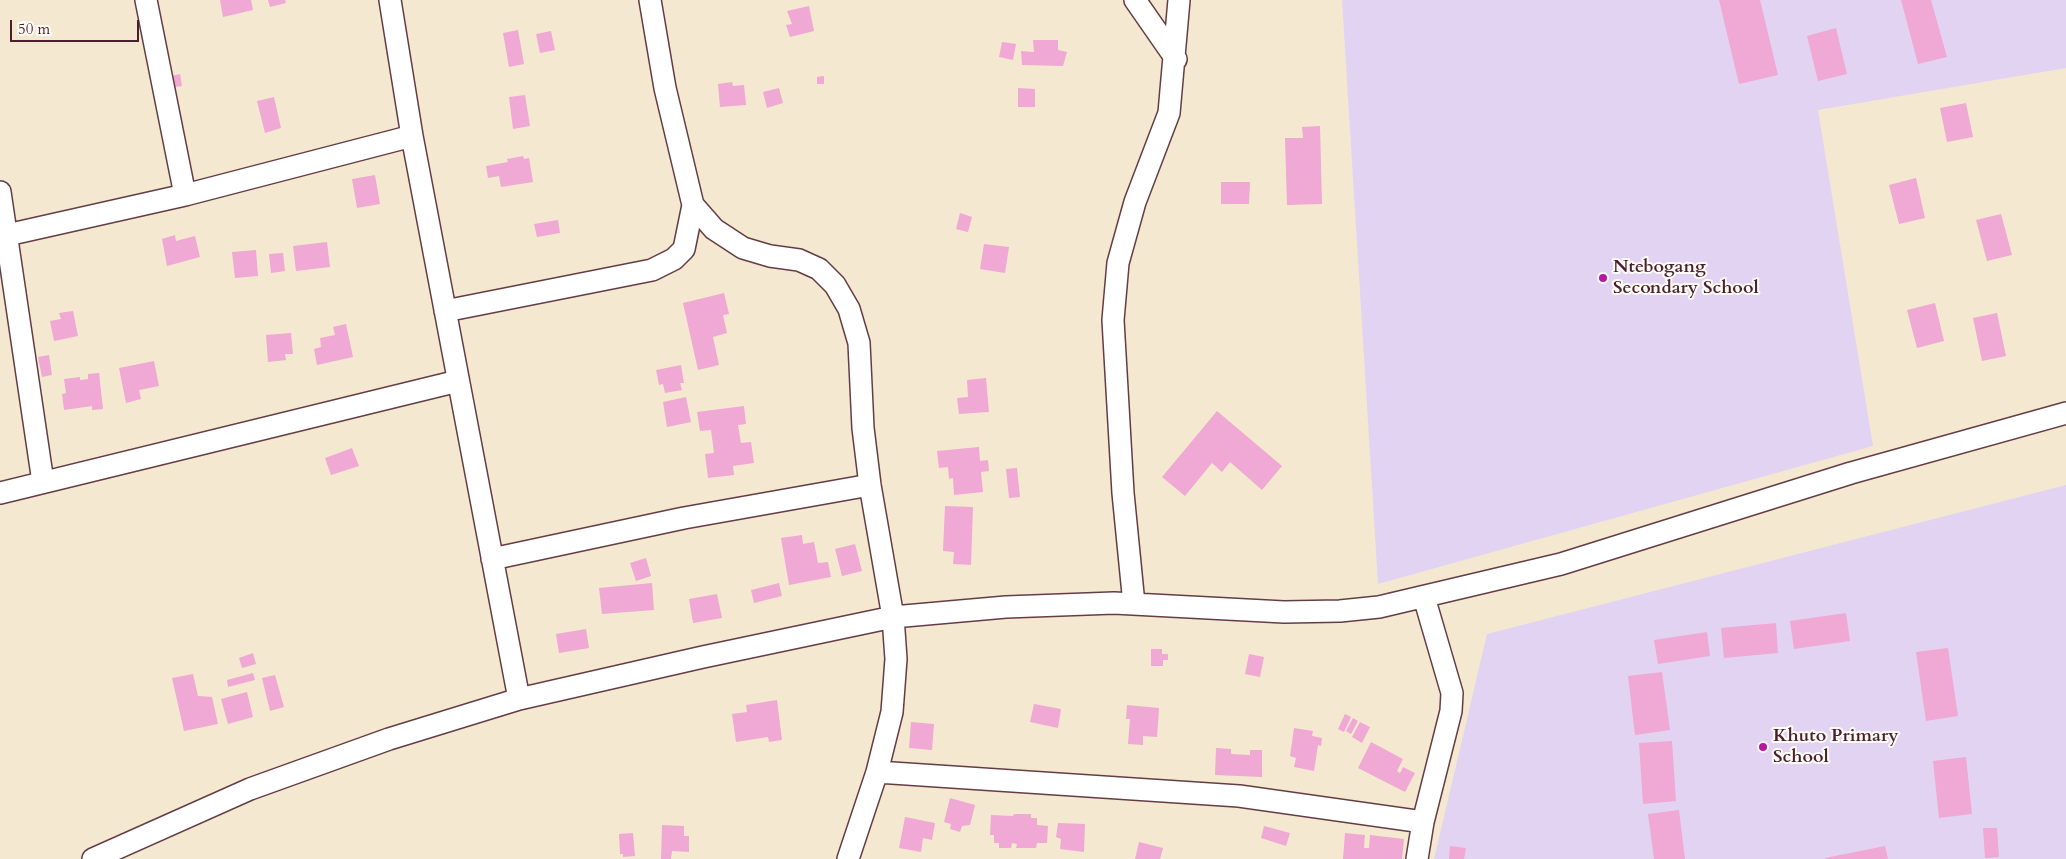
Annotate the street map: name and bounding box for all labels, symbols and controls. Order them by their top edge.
scale bar [12,10,141,42]
text: 50 m [18,19,50,39]
place label: Ntebogang Secondary School [1613,257,1759,300]
marker: Ntebogang Secondary School [1597,272,1609,284]
place label: Khuto Primary School [1773,726,1898,769]
marker: Khuto Primary School [1757,741,1769,753]

